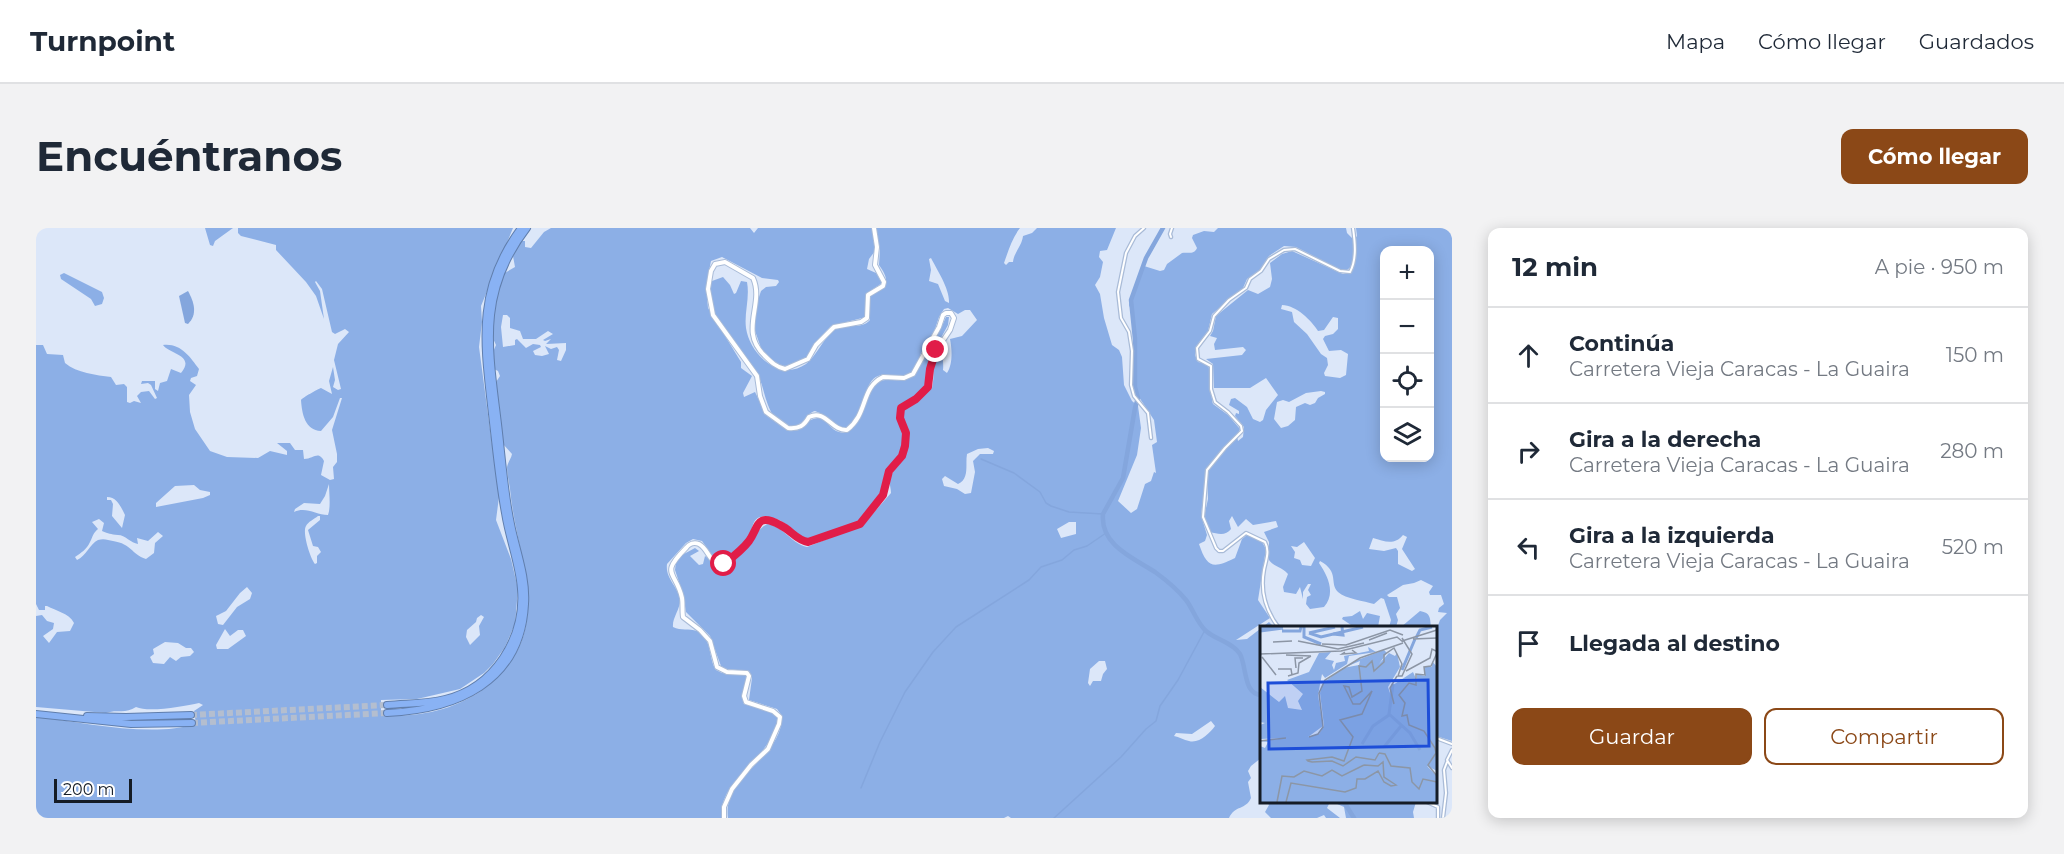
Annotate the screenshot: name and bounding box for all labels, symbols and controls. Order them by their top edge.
text: Turnpoint [30,24,175,58]
text: Mapa [1666,29,1725,54]
text: Cómo llegar [1758,29,1886,54]
text: Guardados [1919,29,2034,54]
button: Cómo llegar [1841,129,2028,184]
text: Encuéntranos [36,130,342,182]
map controls [1380,246,1434,462]
button: + [1380,246,1434,300]
text: 12 min [1512,251,1598,283]
text: A pie · 950 m [1875,255,2004,279]
button: − [1380,300,1434,354]
text: Continúa [1569,330,1674,357]
route end [922,336,948,362]
icon: ahead [1512,339,1545,372]
text: 150 m [1946,343,2004,367]
button: locate [1380,354,1434,408]
text: Carretera Vieja Caracas - La Guaira [1569,357,1910,381]
button: layers [1380,408,1434,462]
text: Gira a la derecha [1569,426,1761,453]
icon: right [1512,435,1545,468]
text: 280 m [1940,439,2004,463]
text: Carretera Vieja Caracas - La Guaira [1569,453,1910,477]
text: Gira a la izquierda [1569,522,1775,549]
icon: left [1512,531,1545,564]
text: 520 m [1942,535,2004,559]
text: Carretera Vieja Caracas - La Guaira [1569,549,1910,573]
route start [710,550,736,576]
inset map [1260,626,1437,803]
icon: arrive [1512,627,1545,660]
text: Llegada al destino [1569,630,1780,657]
button: Guardar [1512,708,1752,765]
button: Compartir [1764,708,2004,765]
scale bar [54,776,132,804]
text: 200 m [63,780,114,799]

